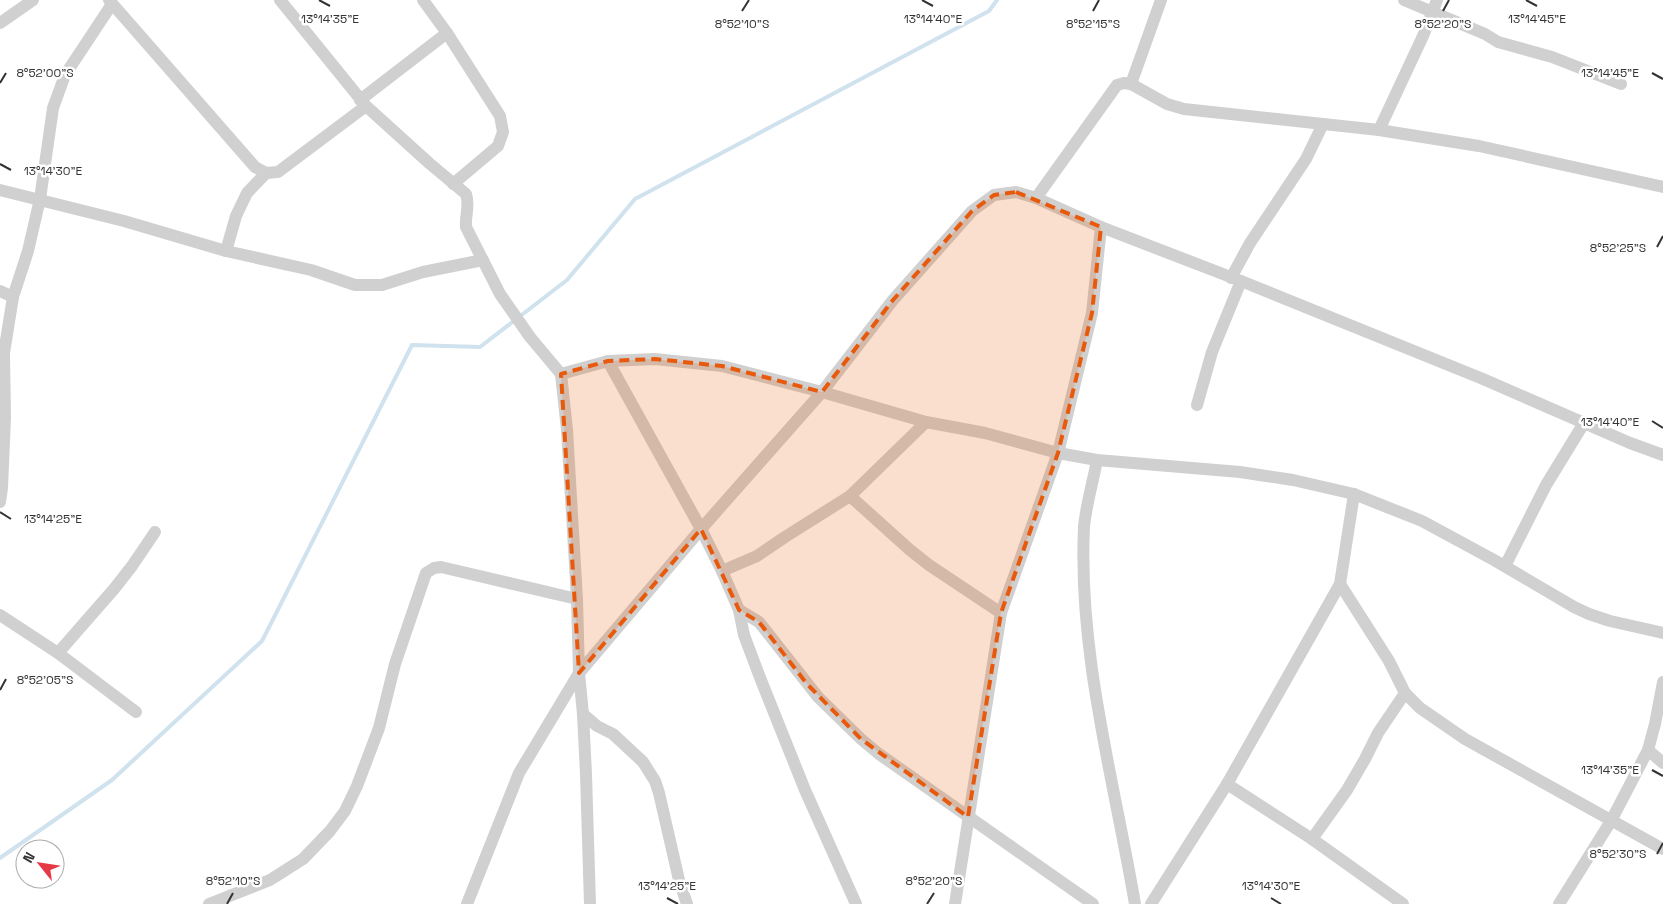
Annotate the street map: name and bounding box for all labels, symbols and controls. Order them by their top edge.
text: 13°14'35"E [301,11,359,27]
text: 13°14'40"E [904,11,962,27]
text: 13°14'45"E [1508,11,1566,27]
text: 8°52'10"S [715,16,769,32]
text: 8°52'15"S [1066,16,1120,32]
text: 8°52'20"S [1415,16,1471,32]
text: 8°52'00"S [16,65,74,81]
text: 13°14'45"E [1581,65,1639,81]
text: 13°14'30"E [24,163,83,179]
text: 8°52'25"S [1590,240,1646,256]
text: 13°14'40"E [1581,414,1639,430]
text: 13°14'25"E [24,511,82,527]
text: 8°52'05"S [17,672,73,688]
text: 13°14'35"E [1581,762,1639,778]
north arrow [15,839,65,889]
text: 8°52'30"S [1590,846,1646,862]
text: N [19,849,39,866]
text: 8°52'10"S [206,873,260,889]
text: 8°52'20"S [906,873,962,889]
text: 13°14'25"E [638,878,696,894]
text: 13°14'30"E [1242,878,1301,894]

